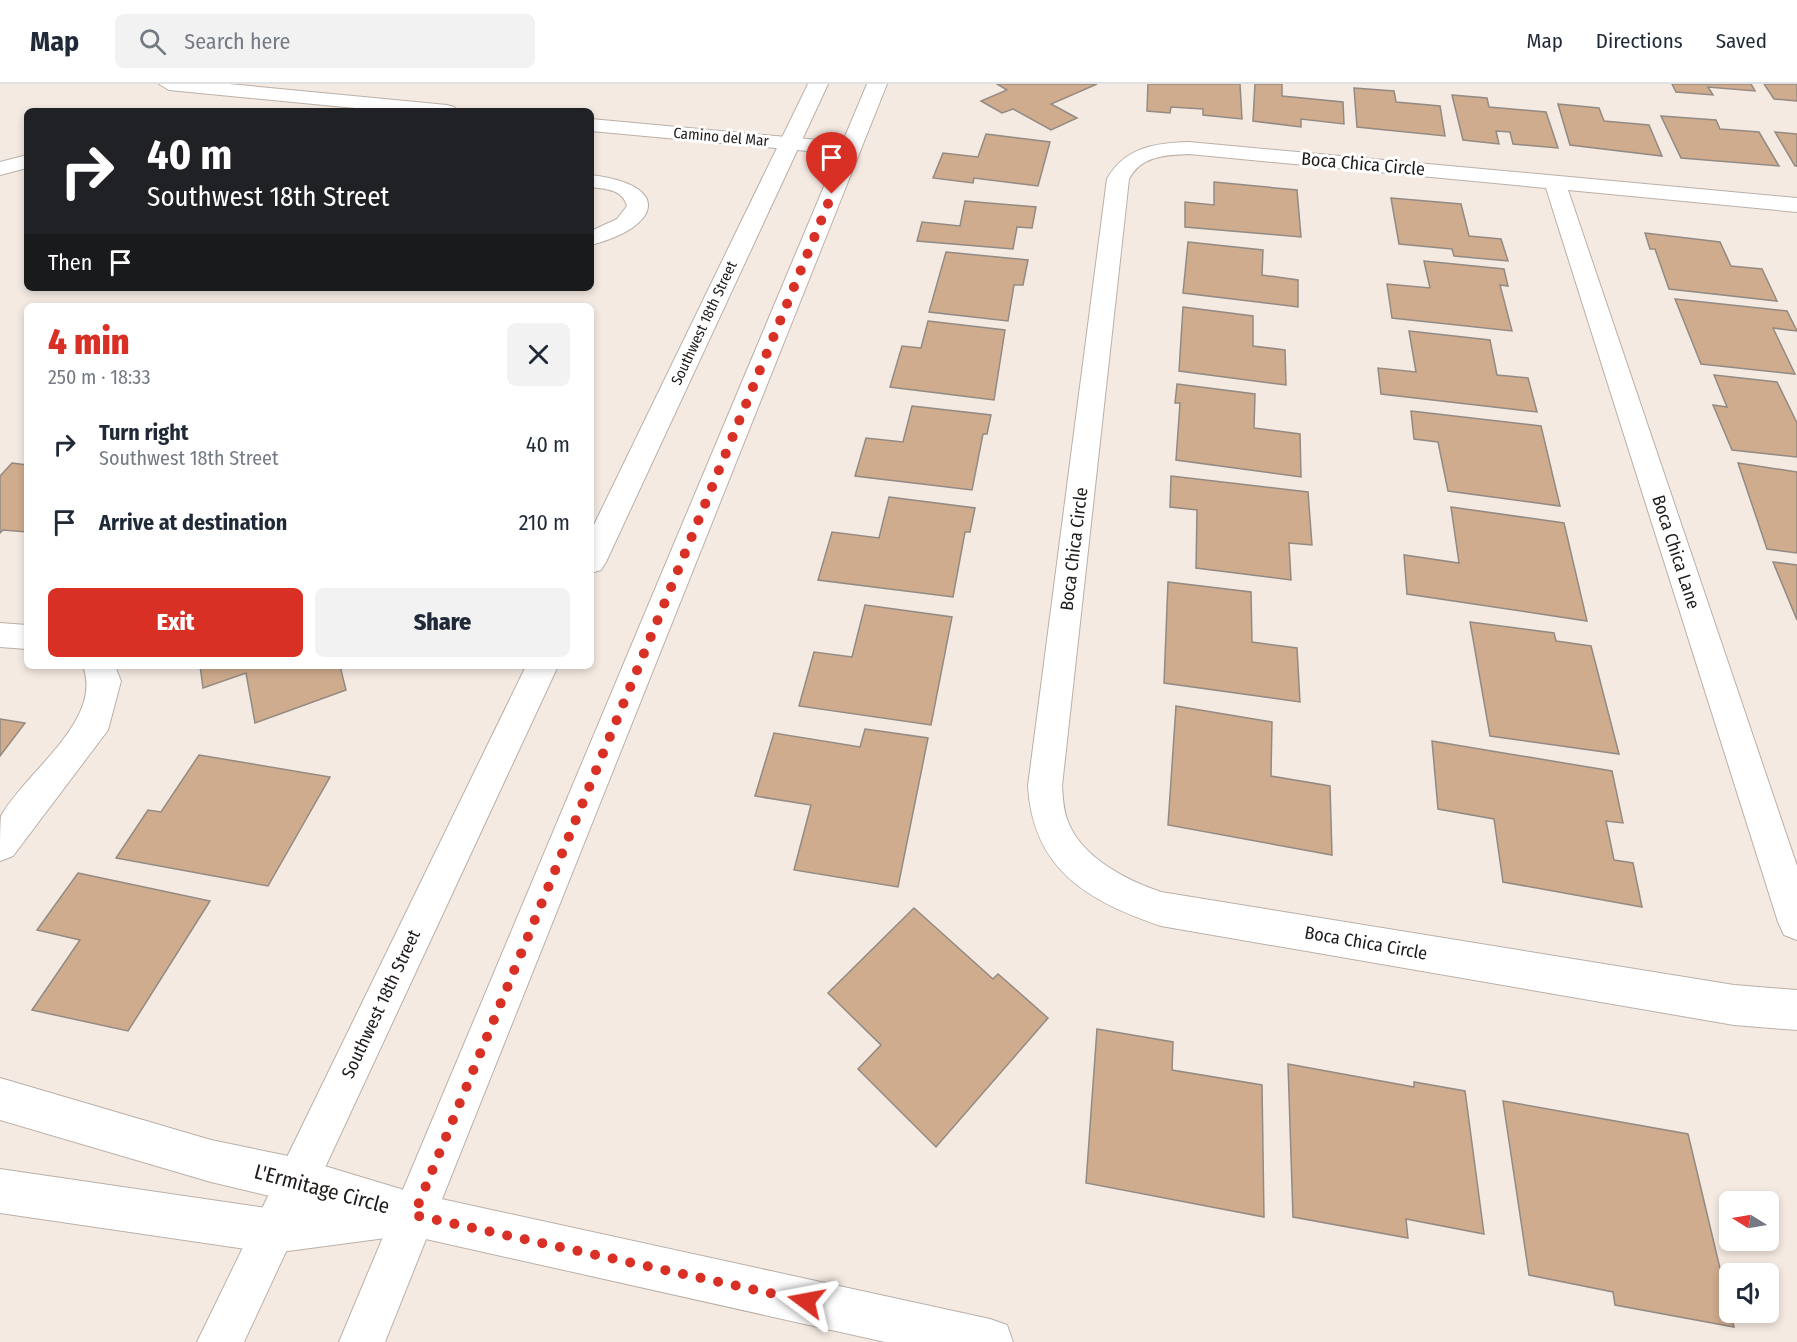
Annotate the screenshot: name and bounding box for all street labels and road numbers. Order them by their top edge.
street label: Camino del Mar [673,124,770,150]
street label: Boca Chica Circle [1300,148,1426,180]
street label: Southwest 18th Street [667,258,741,388]
street label: Boca Chica Circle [1056,486,1092,612]
street label: Boca Chica Lane [1647,492,1705,612]
street label: Boca Chica Circle [1303,921,1429,965]
street label: Southwest 18th Street [337,926,425,1082]
street label: L'Ermitage Circle [252,1158,392,1220]

